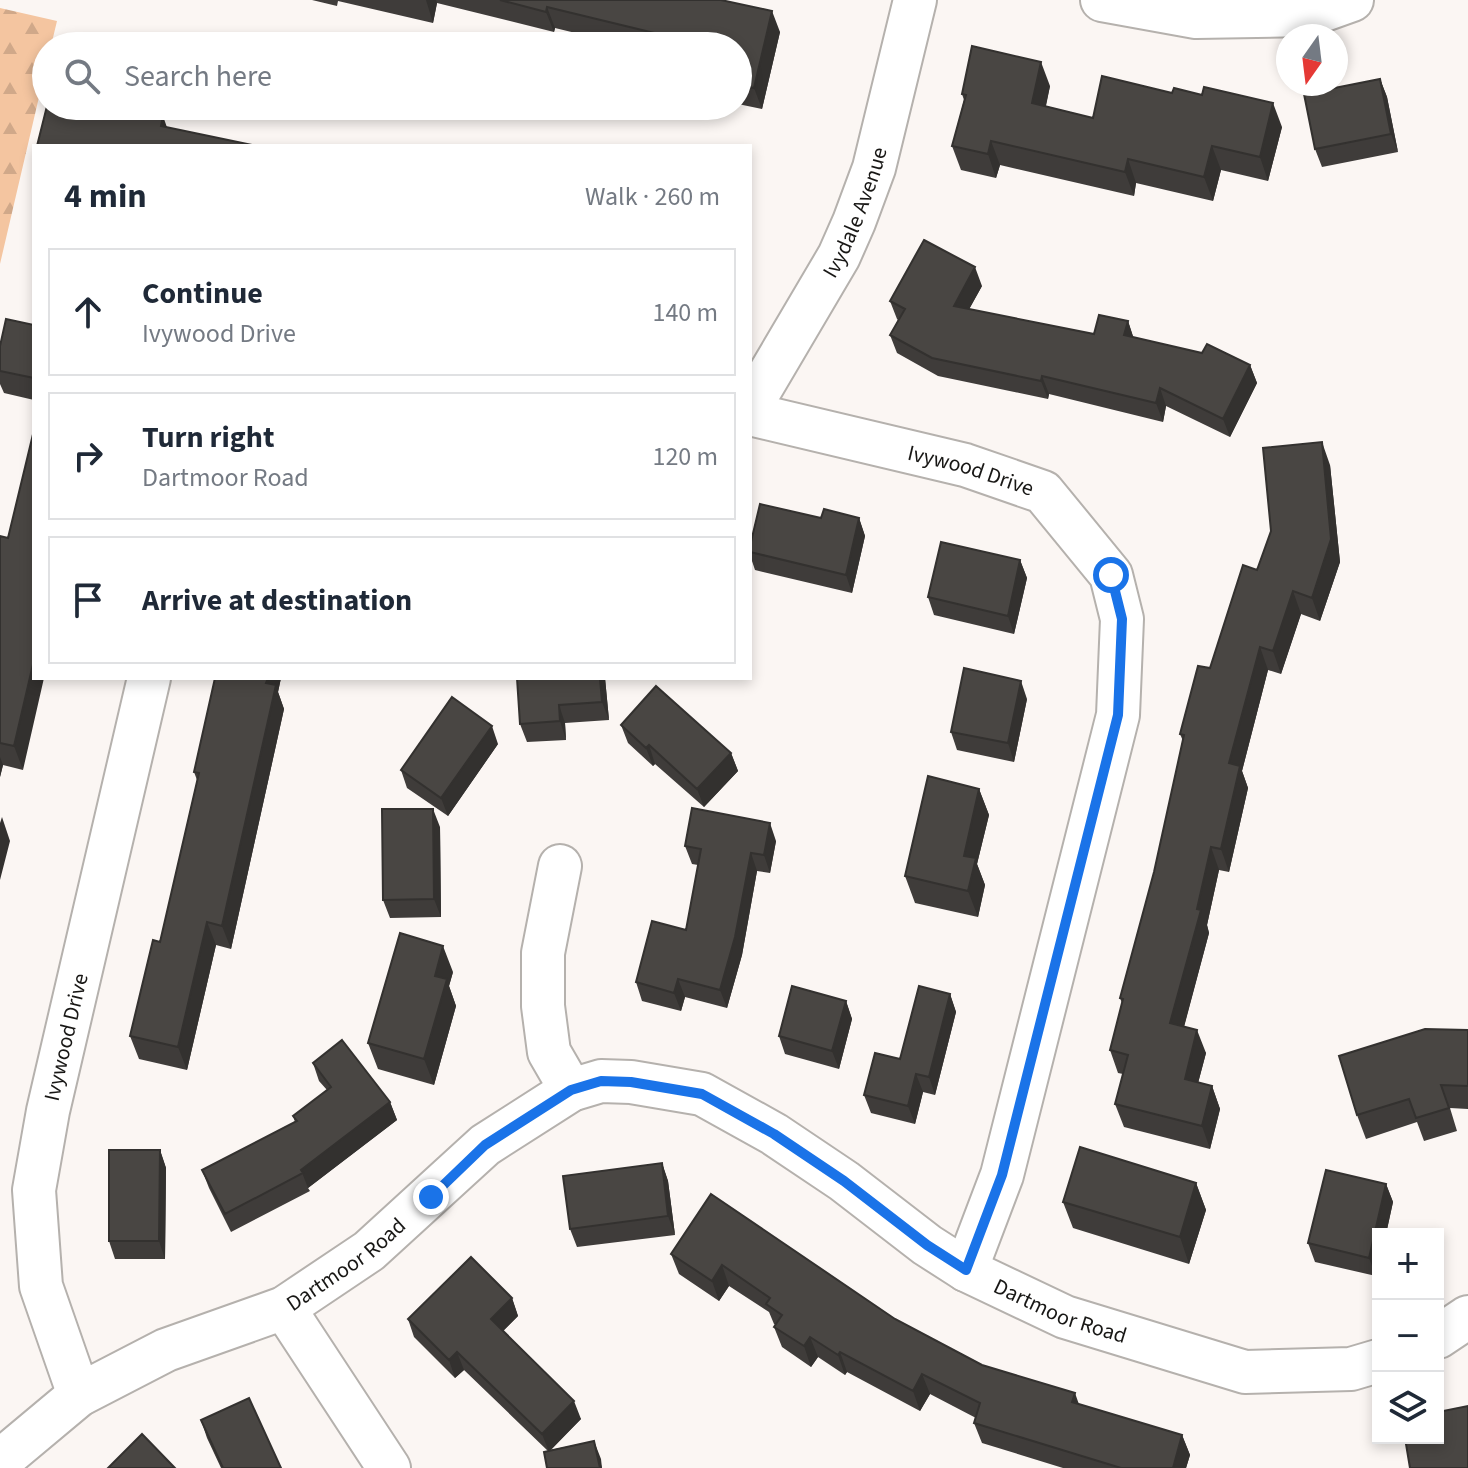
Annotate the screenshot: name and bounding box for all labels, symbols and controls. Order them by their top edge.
north arrow [1276,24,1348,96]
search box [32,32,752,120]
icon: search [60,54,104,98]
text: Search here [124,55,272,98]
street label: Ivydale Avenue [815,144,896,284]
text: 4 min [64,172,147,221]
text: Walk · 260 m [585,178,720,215]
text: Continue [142,272,263,315]
icon: ahead [66,290,110,334]
text: 140 m [652,294,718,331]
text: Ivywood Drive [142,315,296,352]
text: Turn right [142,416,274,459]
icon: right [66,434,110,478]
street label: Ivywood Drive [905,437,1038,505]
text: 120 m [652,438,718,475]
text: Dartmoor Road [142,459,309,496]
route start [1093,557,1129,593]
icon: arrive [66,578,110,622]
text: Arrive at destination [142,579,412,622]
street label: Ivywood Drive [36,970,97,1104]
route end [413,1179,449,1215]
street label: Dartmoor Road [280,1210,413,1319]
map controls [1372,1228,1444,1444]
button: + [1372,1228,1444,1300]
street label: Dartmoor Road [988,1270,1131,1352]
button: − [1372,1300,1444,1372]
button: layers [1372,1372,1444,1444]

